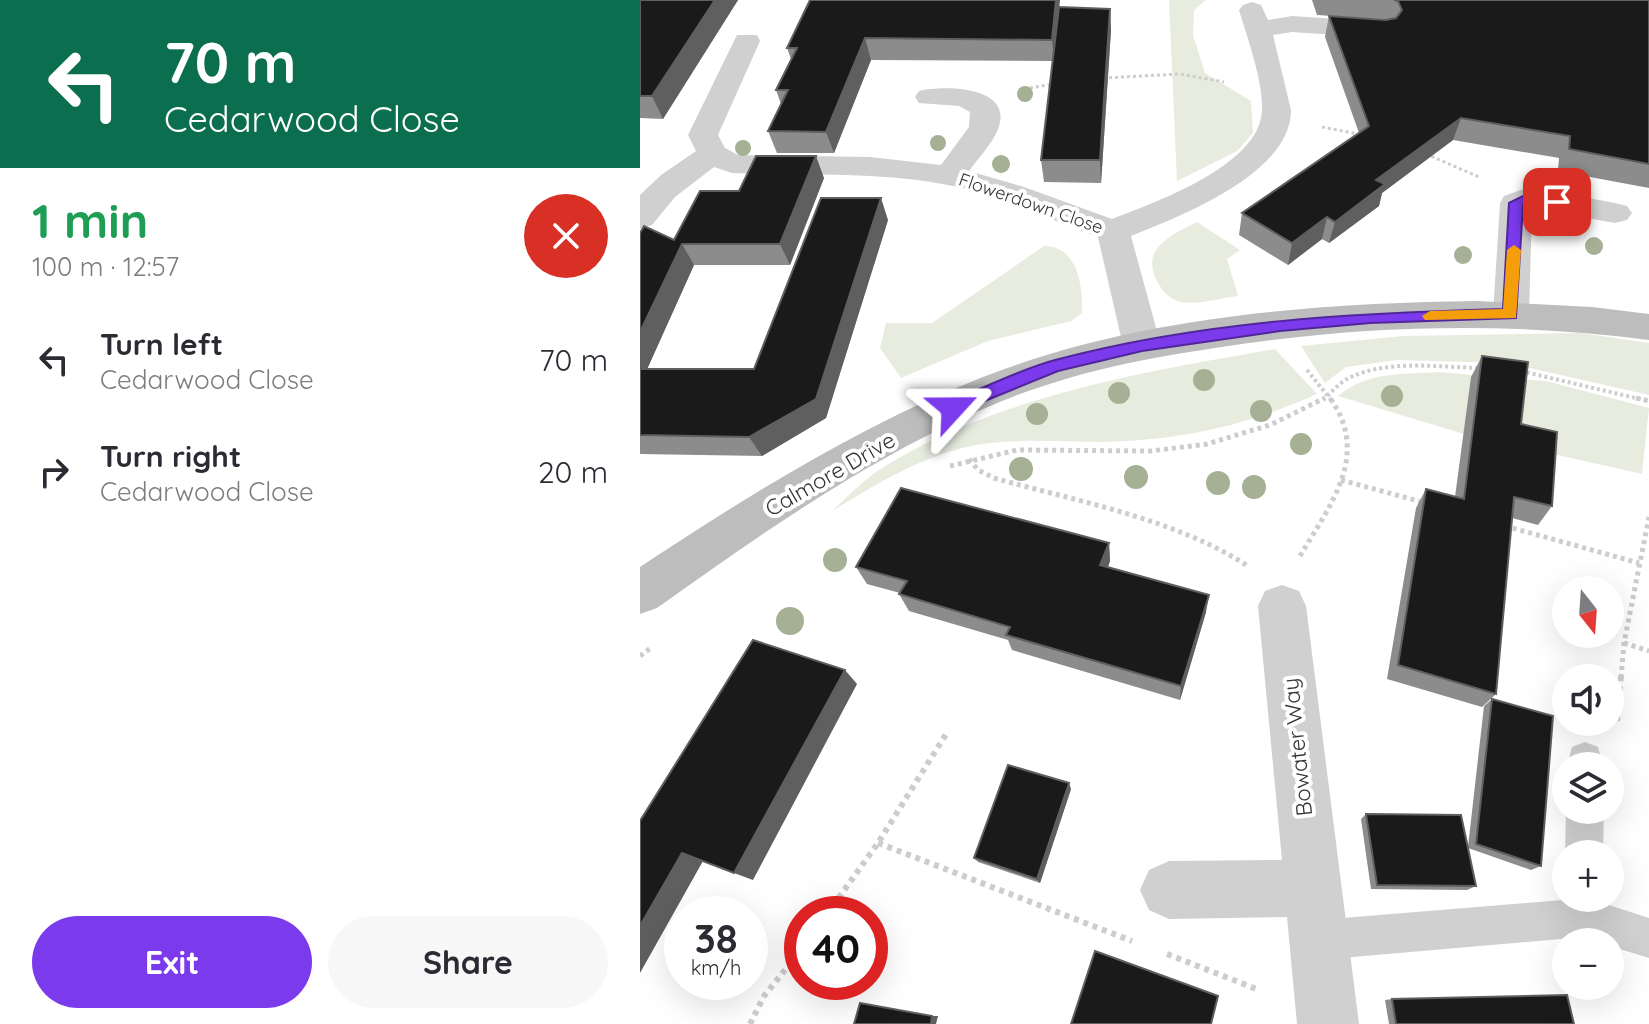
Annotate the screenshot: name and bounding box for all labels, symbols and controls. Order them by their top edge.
text: 70 m [164,27,296,97]
icon: left [32,32,136,136]
text: Cedarwood Close [164,96,460,141]
street label: Flowerdown Close [956,168,1106,238]
pin [1523,168,1591,236]
icon: arrive [1535,180,1579,224]
text: 1 min [32,190,148,250]
button: close [524,194,608,278]
text: 100 m · 12:57 [32,250,179,283]
text: Turn left [100,325,223,363]
icon: left [32,338,76,382]
text: 70 m [539,341,608,379]
text: Cedarwood Close [100,363,314,396]
position arrow [911,366,995,450]
street label: Calmore Drive [760,426,900,522]
text: Turn right [100,437,241,475]
icon: right [32,450,76,494]
text: 20 m [538,453,608,491]
text: Cedarwood Close [100,475,314,508]
north arrow [1552,576,1624,648]
map controls [1552,576,1624,1000]
button: sound [1552,664,1624,736]
street label: Bowater Way [1276,677,1318,817]
button: layers [1552,752,1624,824]
button: + [1552,840,1624,912]
speed limit sign: 40 [784,896,888,1000]
text: 38 [694,913,738,963]
button: Exit [32,916,312,1008]
button: Share [328,916,608,1008]
button: − [1552,928,1624,1000]
text: km/h [691,955,741,980]

